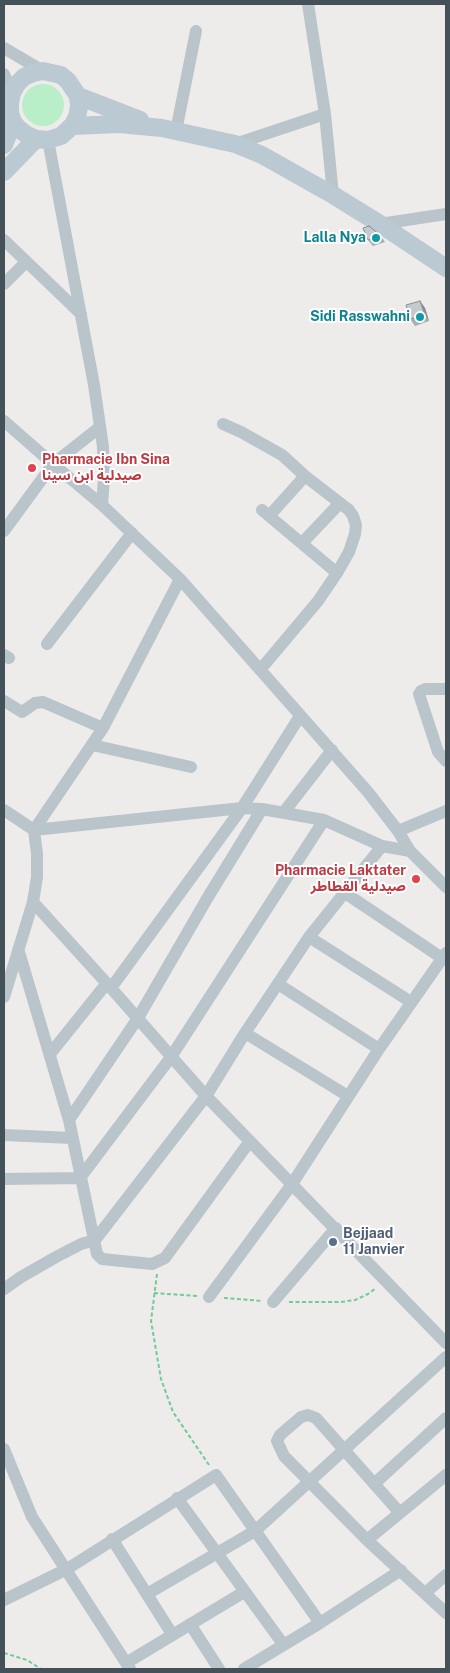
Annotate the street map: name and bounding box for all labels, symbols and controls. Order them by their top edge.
place label: Lalla Nya [304,230,366,246]
marker: Lalla Nya [370,232,382,244]
place label: Sidi Rasswahni [310,309,410,325]
marker: Sidi Rasswahni [414,311,426,323]
place label: Pharmacie Ibn Sina صيدلية ابن سينا [42,452,170,484]
marker: Pharmacie Ibn Sina صيدلية ابن سينا [26,462,38,474]
place label: Pharmacie Laktater صيدلية القطاطر [275,863,406,896]
marker: Pharmacie Laktater صيدلية القطاطر [410,873,422,885]
place label: Bejjaad 11 Janvier [343,1226,405,1258]
marker: Bejjaad 11 Janvier [327,1236,339,1248]

